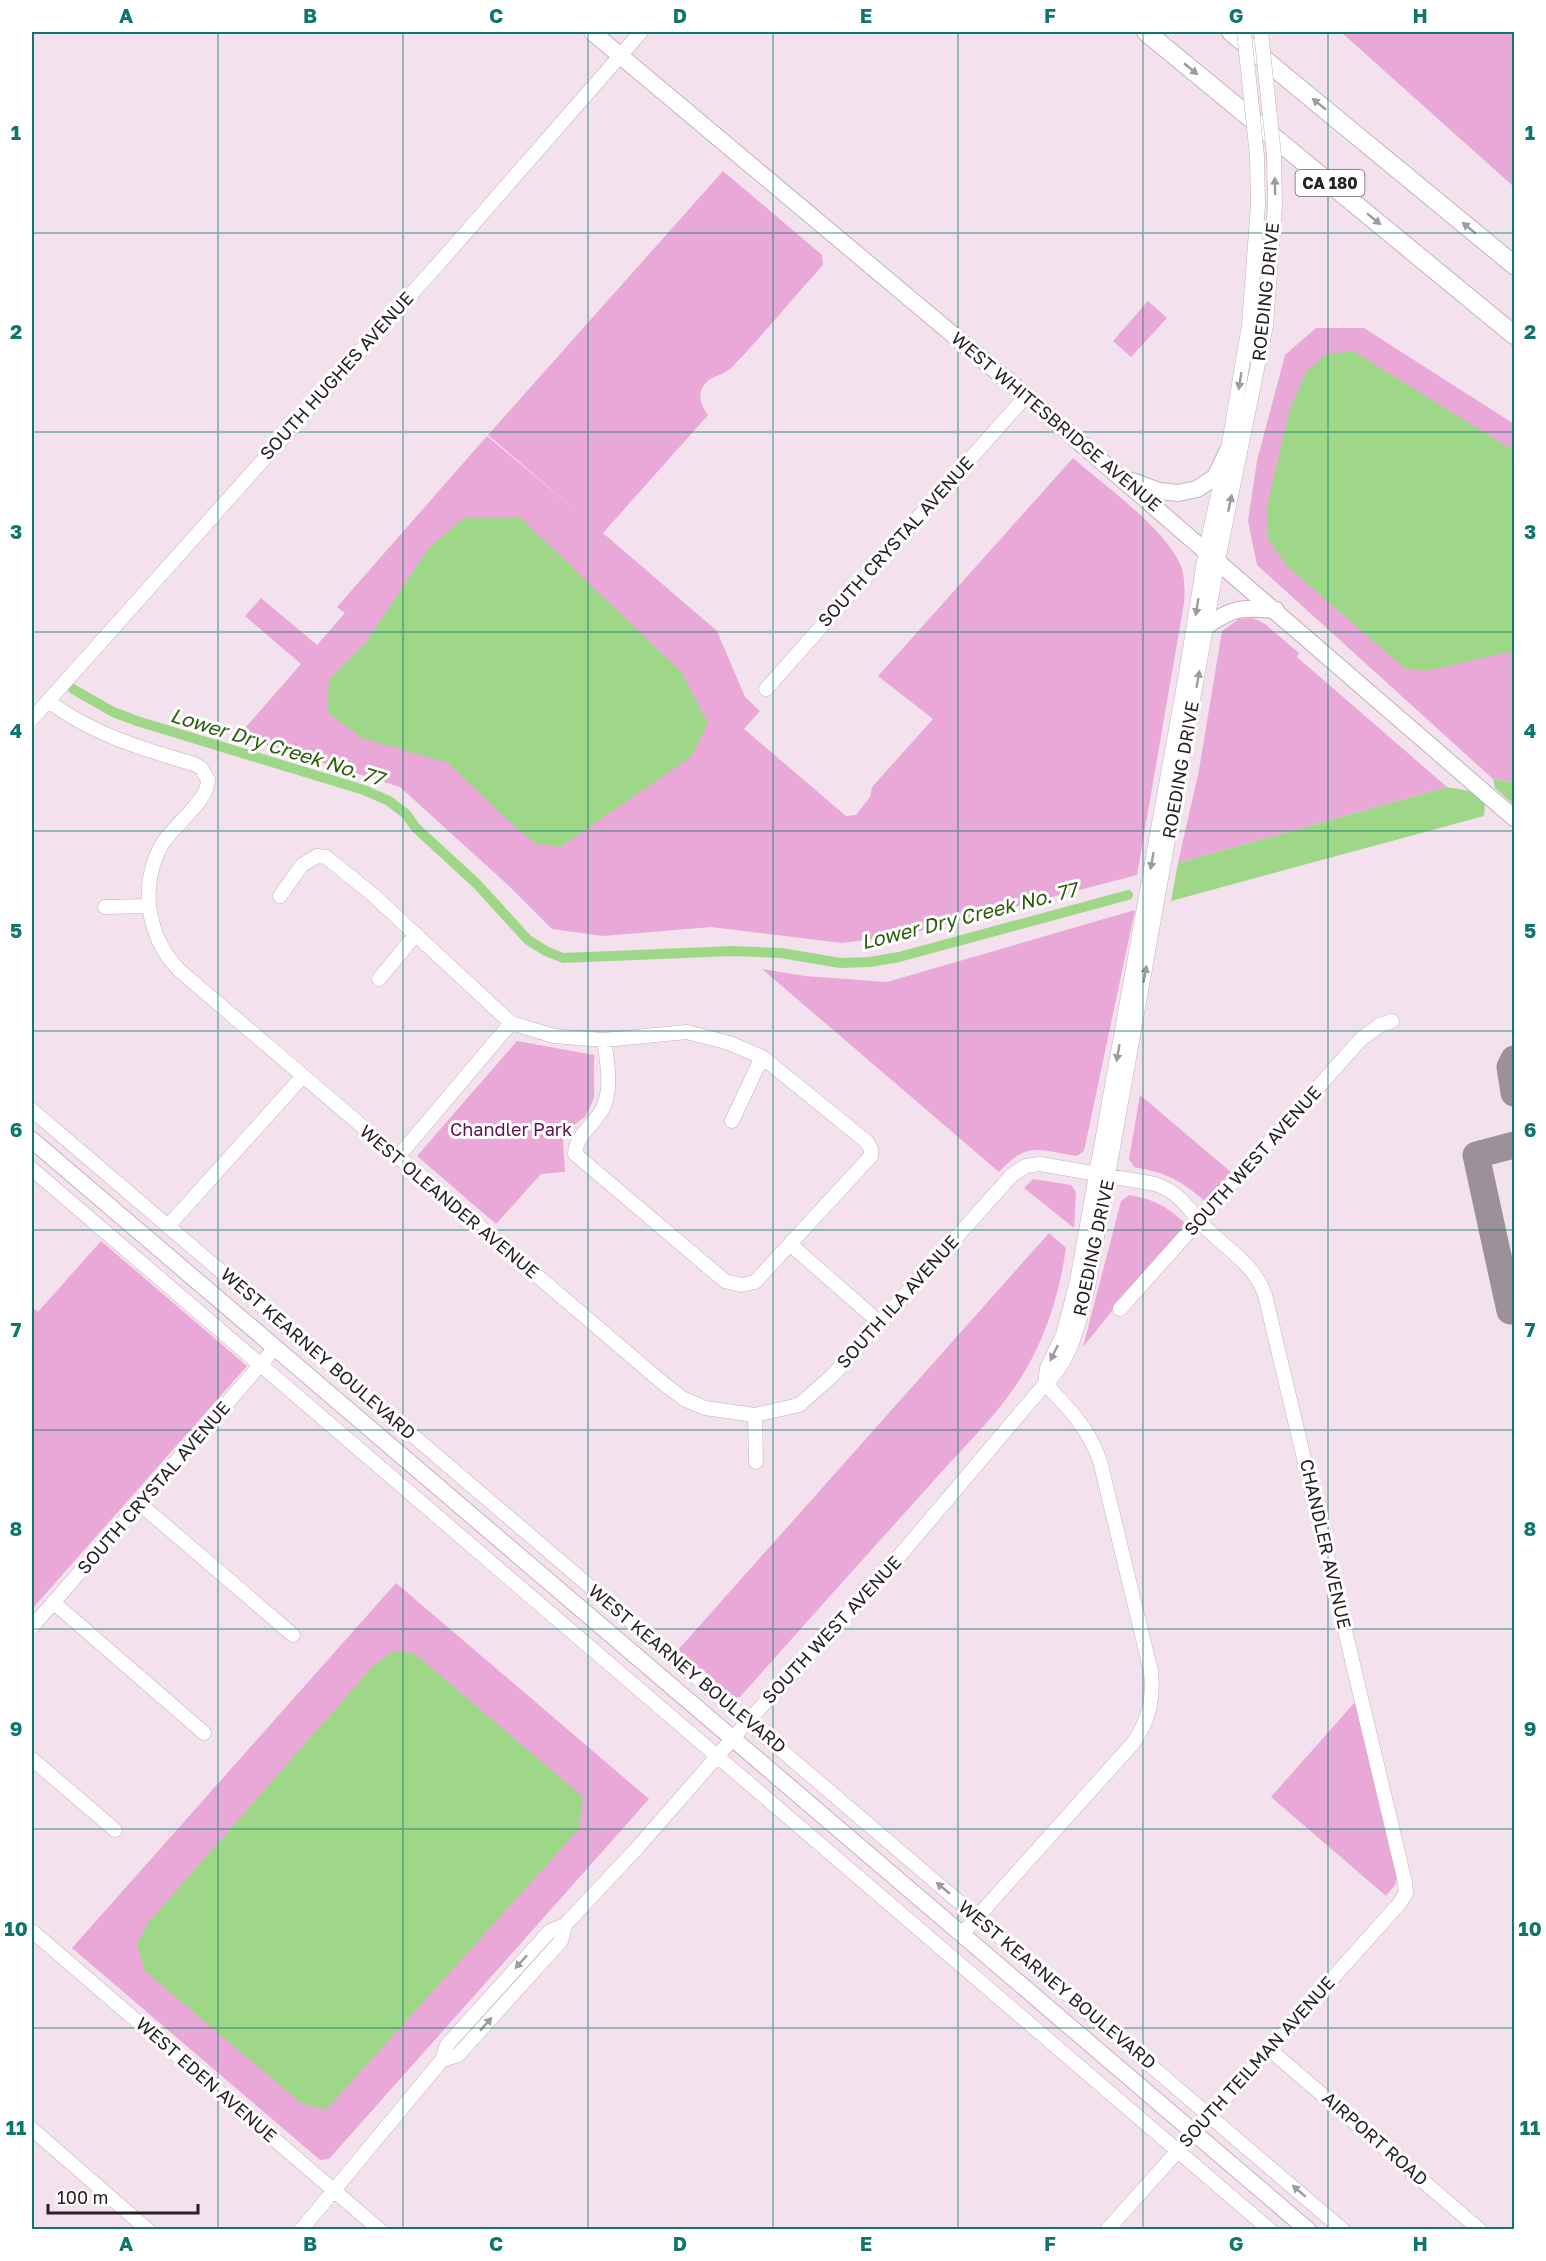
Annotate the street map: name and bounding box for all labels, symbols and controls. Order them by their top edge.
text: A [119,3,133,27]
text: B [303,3,317,27]
text: C [489,3,503,27]
text: D [673,3,687,27]
text: E [860,3,872,27]
text: F [1044,3,1056,27]
text: G [1229,3,1243,27]
text: H [1412,3,1428,27]
one-way arrow [1183,62,1199,75]
one-way arrow [1312,98,1327,111]
text: 1 [11,120,21,144]
text: 1 [1525,120,1535,144]
road number: CA 180 [1296,170,1364,196]
one-way arrow [1270,176,1279,195]
one-way arrow [1366,213,1382,226]
street label: ROEDING DRIVE [1247,222,1283,362]
one-way arrow [1462,222,1477,235]
street label: SOUTH HUGHES AVENUE [255,287,418,464]
text: 2 [10,319,22,343]
text: 2 [1524,319,1536,343]
street label: WEST WHITESBRIDGE AVENUE [947,327,1166,516]
one-way arrow [1235,372,1244,391]
street label: SOUTH CRYSTAL AVENUE [813,452,978,631]
one-way arrow [1226,493,1235,512]
text: 3 [10,519,22,543]
text: 3 [1524,519,1536,543]
one-way arrow [1192,598,1201,617]
one-way arrow [1194,669,1203,688]
street label: ROEDING DRIVE [1157,699,1203,840]
water label: Lower Dry Creek No. 77 [167,702,390,792]
text: 4 [10,718,22,742]
text: 4 [1524,718,1536,742]
one-way arrow [1147,852,1156,871]
water label: Lower Dry Creek No. 77 [858,876,1083,954]
text: 5 [10,918,22,942]
text: 5 [1524,918,1536,942]
one-way arrow [1141,964,1150,983]
one-way arrow [1113,1044,1122,1063]
street label: SOUTH WEST AVENUE [1179,1081,1325,1240]
text: 6 [10,1117,22,1141]
text: 6 [1524,1117,1536,1141]
park label: Chandler Park [450,1118,572,1140]
street label: WEST OLEANDER AVENUE [356,1120,544,1283]
street label: ROEDING DRIVE [1068,1177,1118,1318]
street label: SOUTH ILA AVENUE [832,1230,963,1372]
street label: WEST KEARNEY BOULEVARD [217,1263,421,1444]
text: 7 [11,1317,22,1341]
text: 7 [1525,1317,1536,1341]
one-way arrow [1049,1345,1059,1362]
street label: SOUTH CRYSTAL AVENUE [72,1397,234,1578]
street label: CHANDLER AVENUE [1296,1457,1356,1631]
text: 8 [10,1516,22,1540]
text: 8 [1524,1516,1536,1540]
street label: SOUTH WEST AVENUE [757,1551,905,1708]
street label: WEST KEARNEY BOULEVARD [584,1579,791,1757]
text: 9 [10,1716,22,1740]
text: 9 [1524,1716,1536,1740]
one-way arrow [935,1881,951,1894]
street label: WEST KEARNEY BOULEVARD [954,1895,1161,2073]
text: 10 [4,1916,28,1940]
text: 10 [1518,1916,1542,1940]
one-way arrow [515,1955,529,1969]
street label: SOUTH TEILMAN AVENUE [1174,1971,1339,2151]
street label: WEST EDEN AVENUE [132,2012,282,2146]
one-way arrow [479,2016,493,2031]
street label: AIRPORT ROAD [1318,2086,1433,2190]
text: 11 [6,2115,26,2139]
text: 11 [1520,2115,1540,2139]
scale bar [48,2177,198,2215]
one-way arrow [1291,2185,1307,2198]
text: 100 m [57,2186,108,2208]
text: A [119,2231,133,2255]
text: B [303,2231,317,2255]
text: C [489,2231,503,2255]
text: D [673,2231,687,2255]
text: E [860,2231,872,2255]
text: F [1044,2231,1056,2255]
text: G [1229,2231,1243,2255]
text: H [1412,2231,1428,2255]

